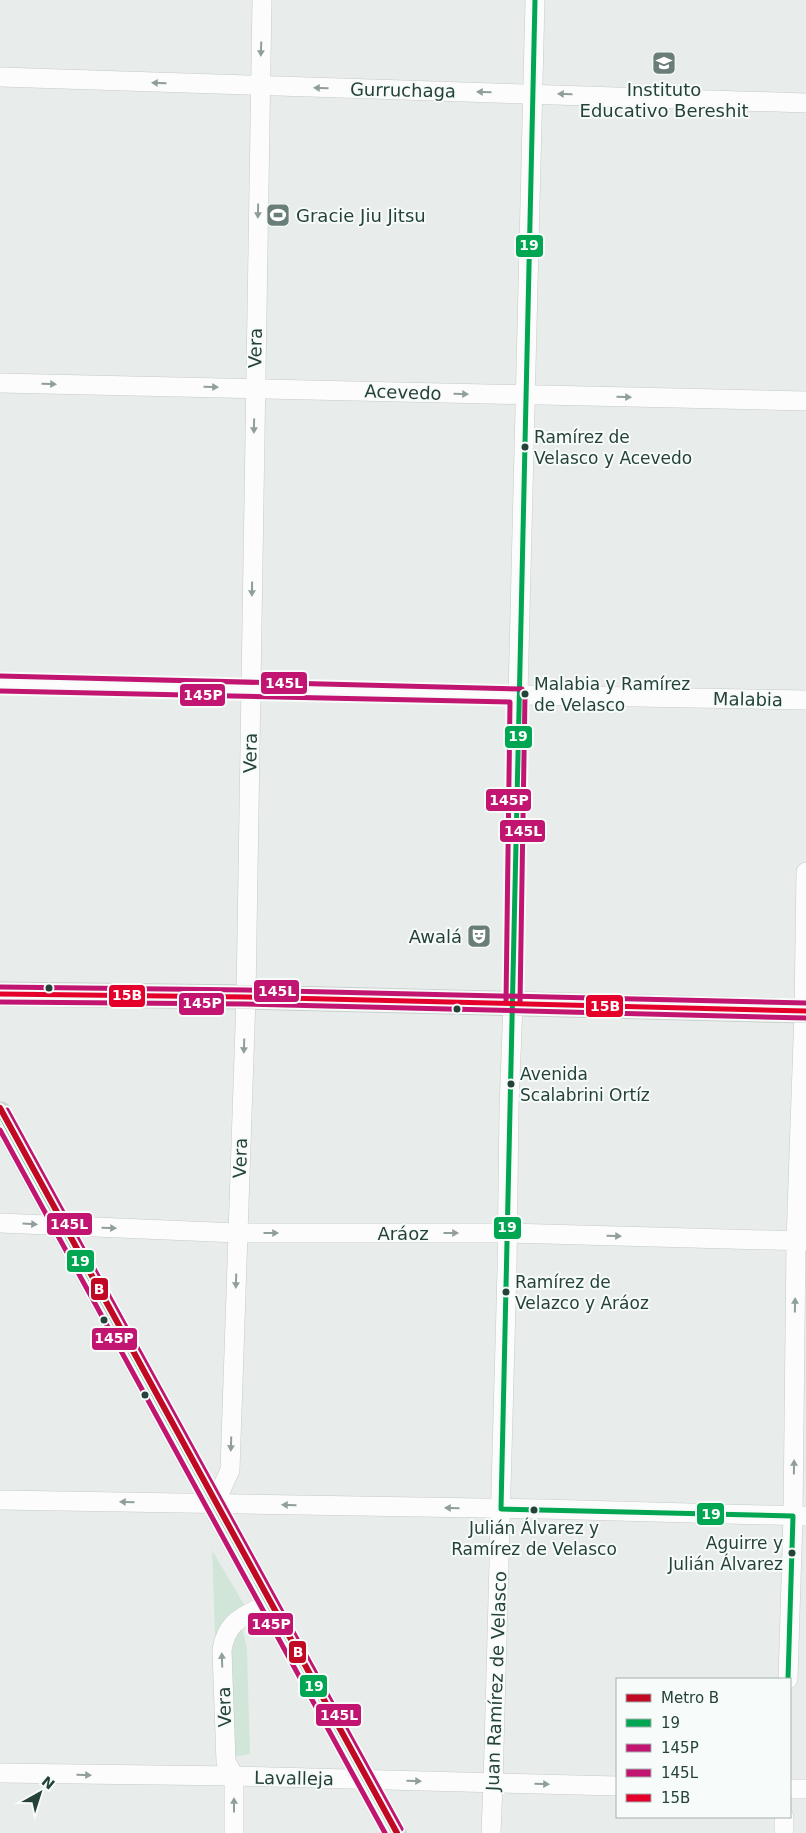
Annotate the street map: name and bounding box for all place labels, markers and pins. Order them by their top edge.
school or university icon: Instituto Educativo Bereshit [651,50,677,76]
place label: Instituto Educativo Bereshit [580,79,748,121]
sports icon: Gracie Jiu Jitsu [265,202,291,228]
place label: Gracie Jiu Jitsu [296,205,426,226]
place label: Ramírez de Velasco y Acevedo [534,427,692,468]
marker: Ramírez de Velasco y Acevedo [520,442,530,452]
place label: Malabia y Ramírez de Velasco [534,674,690,715]
marker: Malabia y Ramírez de Velasco [520,689,530,699]
theatre icon: Awalá [466,923,492,949]
place label: Awalá [409,926,462,947]
unlabelled marker [44,983,54,993]
unlabelled marker [452,1004,462,1014]
place label: Avenida Scalabrini Ortíz [520,1064,650,1105]
marker: Avenida Scalabrini Ortíz [506,1079,516,1089]
place label: Ramírez de Velazco y Aráoz [515,1272,649,1313]
marker: Ramírez de Velazco y Aráoz [501,1287,511,1297]
unlabelled marker [99,1315,109,1325]
unlabelled marker [140,1390,150,1400]
marker: Julián Álvarez y Ramírez de Velasco [529,1505,539,1515]
place label: Julián Álvarez y Ramírez de Velasco [451,1517,617,1559]
place label: Aguirre y Julián Álvarez [667,1533,783,1574]
marker: Aguirre y Julián Álvarez [787,1548,797,1558]

